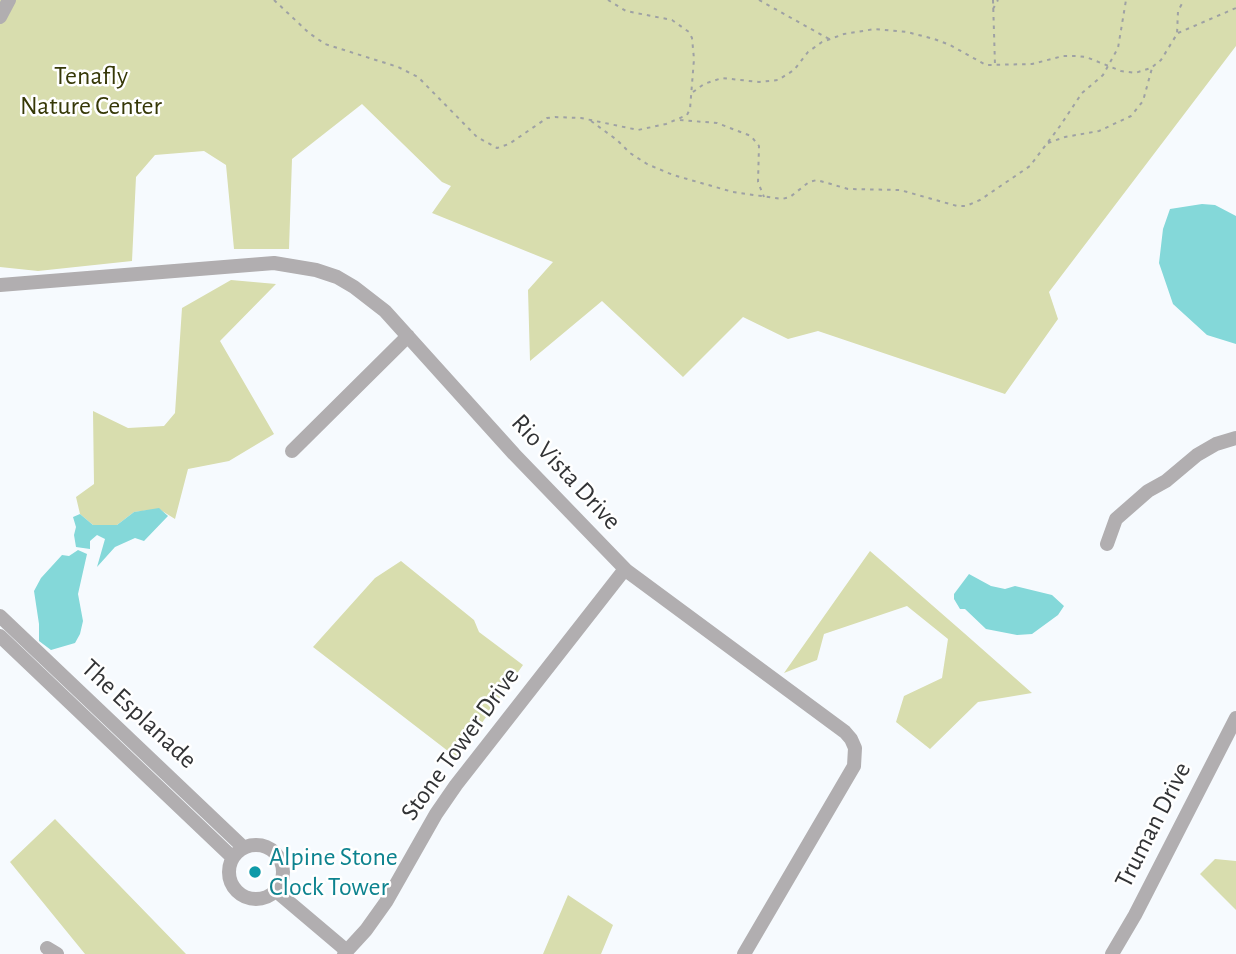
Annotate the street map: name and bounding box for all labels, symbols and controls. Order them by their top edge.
park label: Tenafly Nature Center [20,60,162,122]
street label: Rio Vista Drive [504,408,628,536]
street label: The Esplanade [75,653,203,775]
street label: Stone Tower Drive [394,661,526,827]
street label: Truman Drive [1108,757,1198,893]
place label: Alpine Stone Clock Tower [269,841,398,903]
marker: Alpine Stone Clock Tower [247,864,263,880]

